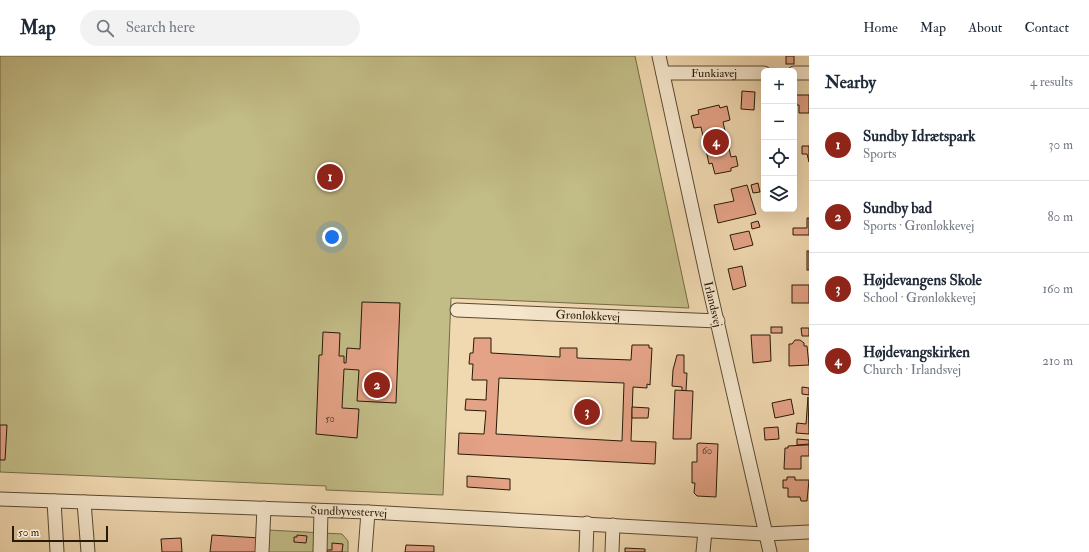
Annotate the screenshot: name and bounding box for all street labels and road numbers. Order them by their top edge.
street label: Funkiavej [691,66,737,81]
street label: Irlandsvej [700,280,725,329]
street label: Grønløkkevej [555,307,620,325]
street label: Sundbyvestervej [310,503,387,521]

